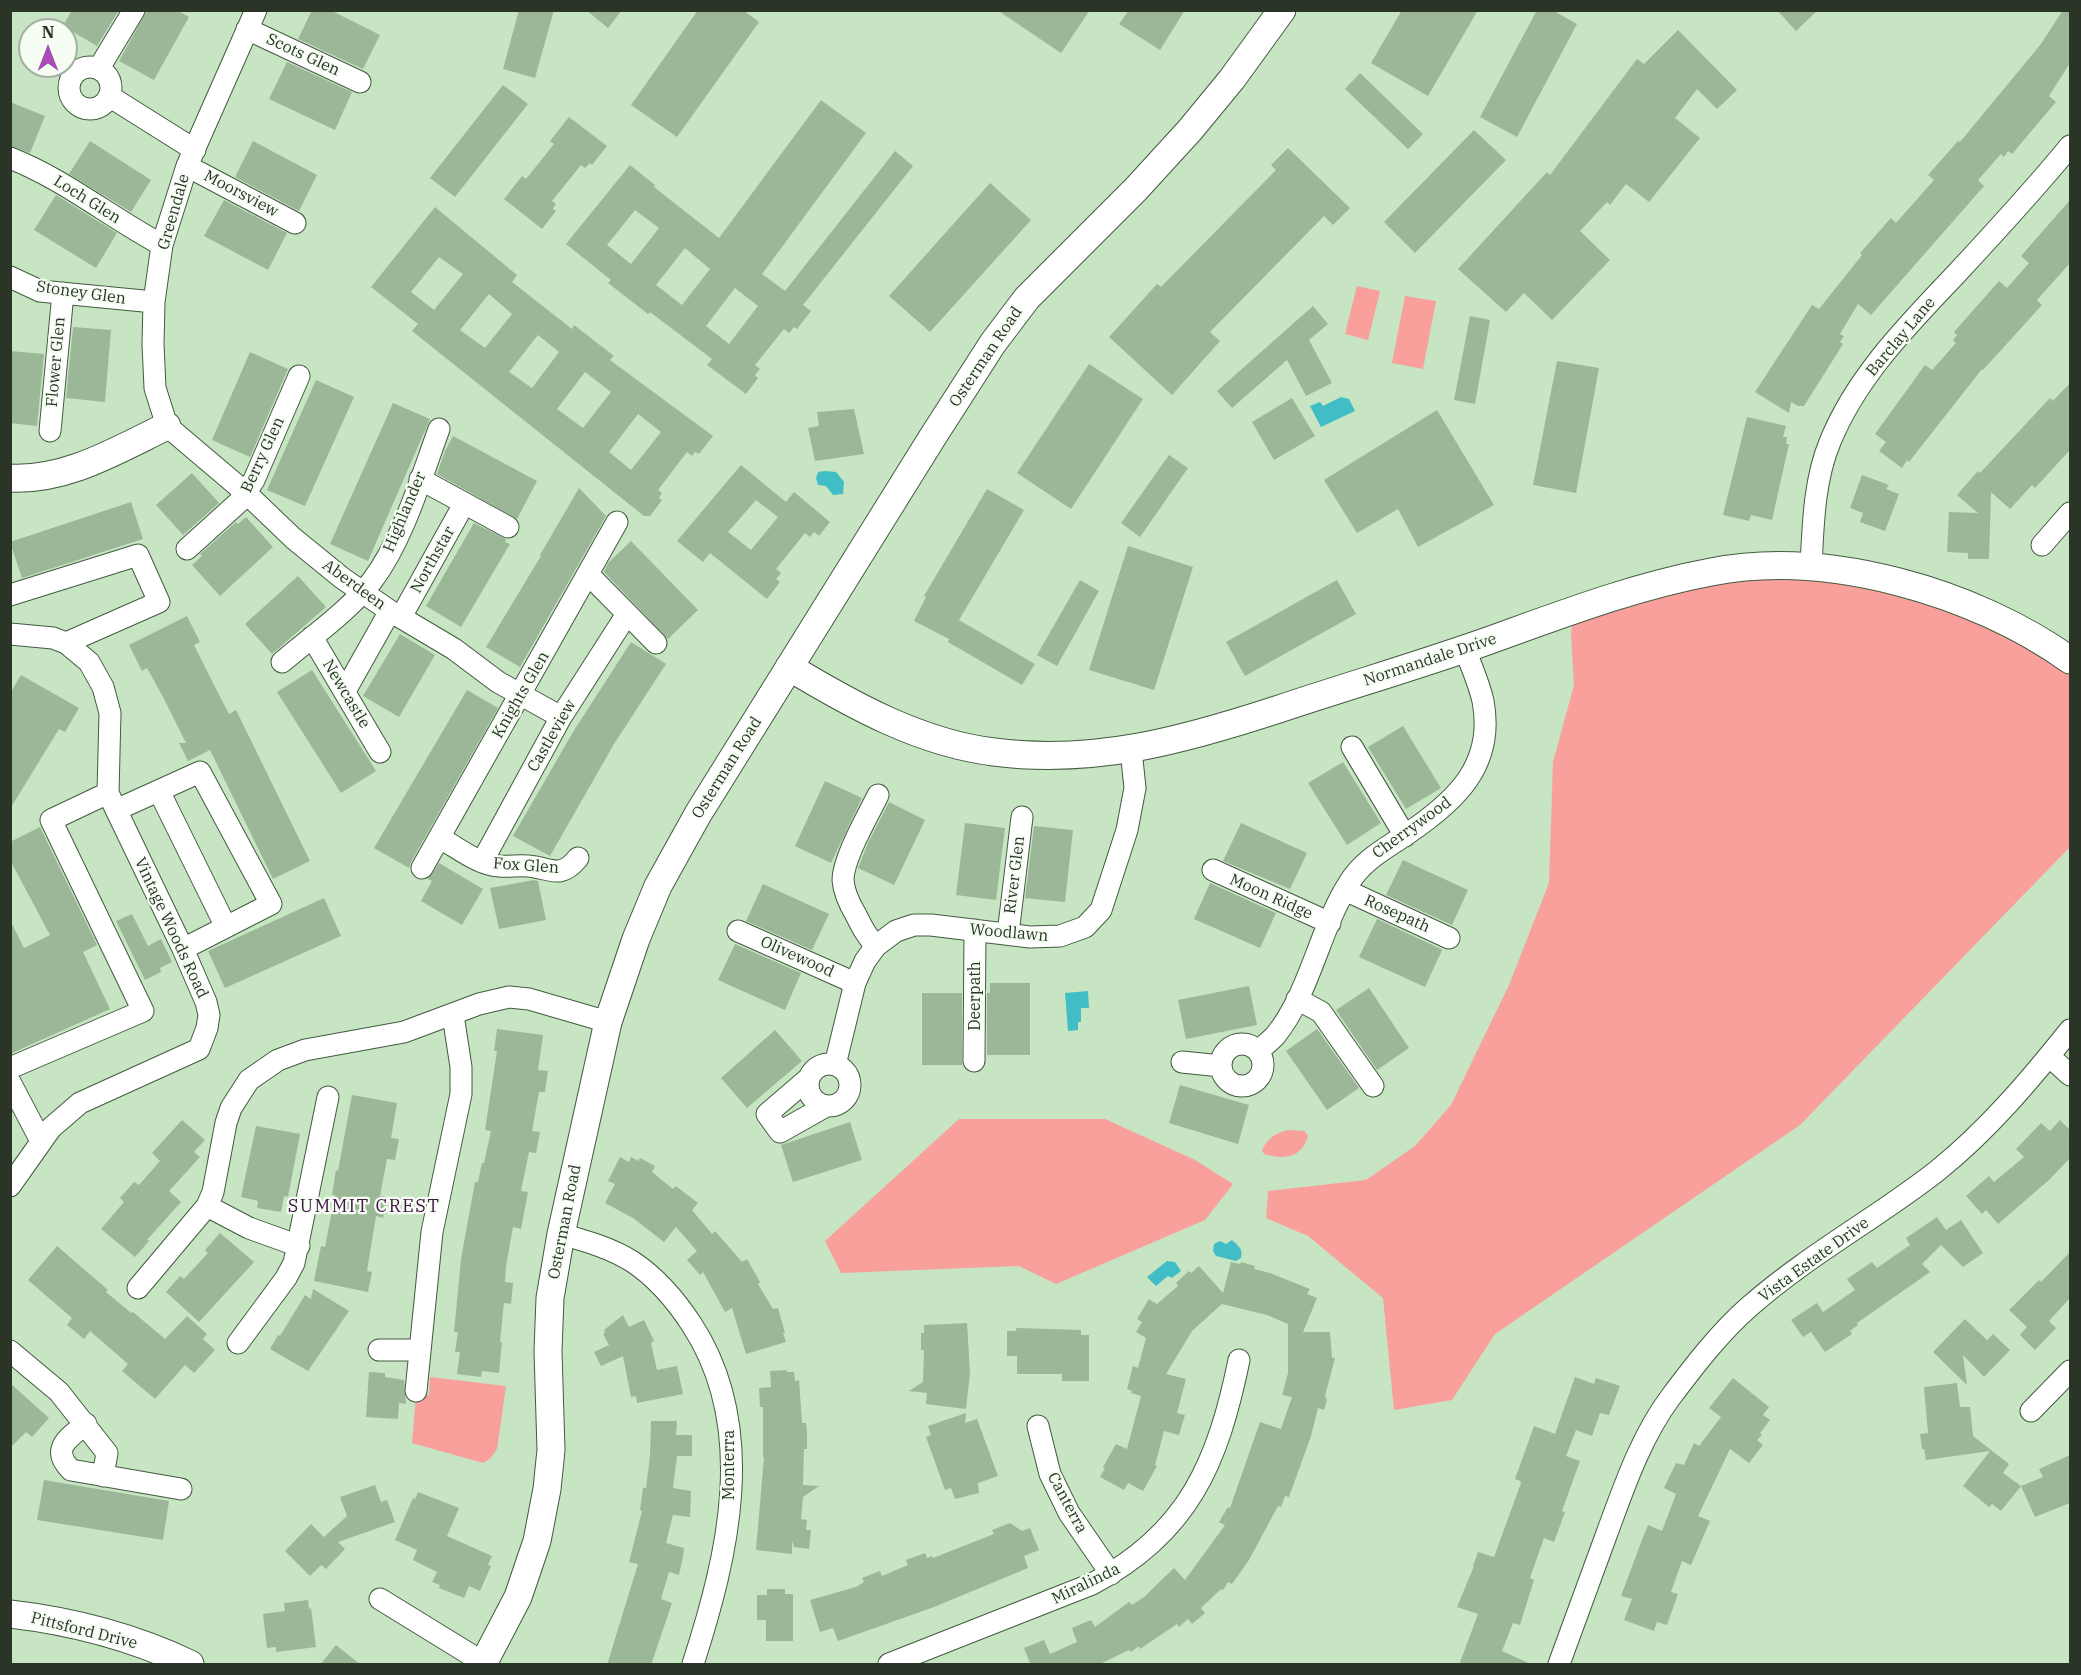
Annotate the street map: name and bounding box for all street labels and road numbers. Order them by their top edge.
street label: Scots Glen [263,30,343,80]
street label: Moorsview [201,166,281,222]
street label: Loch Glen [50,172,124,228]
street label: Greendale [154,172,194,252]
street label: Stoney Glen [35,277,127,309]
street label: Barclay Lane [1862,293,1940,381]
street label: Osterman Road [945,303,1027,411]
street label: Flower Glen [42,316,70,408]
street label: Berry Glen [237,414,289,496]
street label: Highlander [379,469,431,555]
street label: Northstar [407,523,459,597]
street label: Aberdeen [319,556,389,614]
street label: Normandale Drive [1361,629,1499,691]
street label: Knights Glen [488,648,554,742]
street label: Newcastle [318,656,374,732]
street label: Castleview [524,696,580,776]
street label: Osterman Road [688,713,766,823]
street label: Cherrywood [1369,793,1455,863]
street label: River Glen [1001,835,1029,915]
street label: Vintage Woods Road [130,854,212,1002]
street label: Fox Glen [492,854,560,878]
street label: Moon Ridge [1227,870,1315,924]
street label: Rosepath [1361,891,1433,937]
street label: Woodlawn [969,920,1049,946]
street label: Olivewood [757,932,837,982]
street label: Deerpath [965,961,985,1031]
street label: Osterman Road [544,1163,586,1281]
street label: Vista Estate Drive [1755,1214,1873,1306]
street label: Monterra [719,1430,739,1500]
street label: Canterra [1043,1469,1091,1537]
street label: Miralinda [1049,1559,1123,1609]
street label: Pittsford Drive [29,1608,139,1654]

